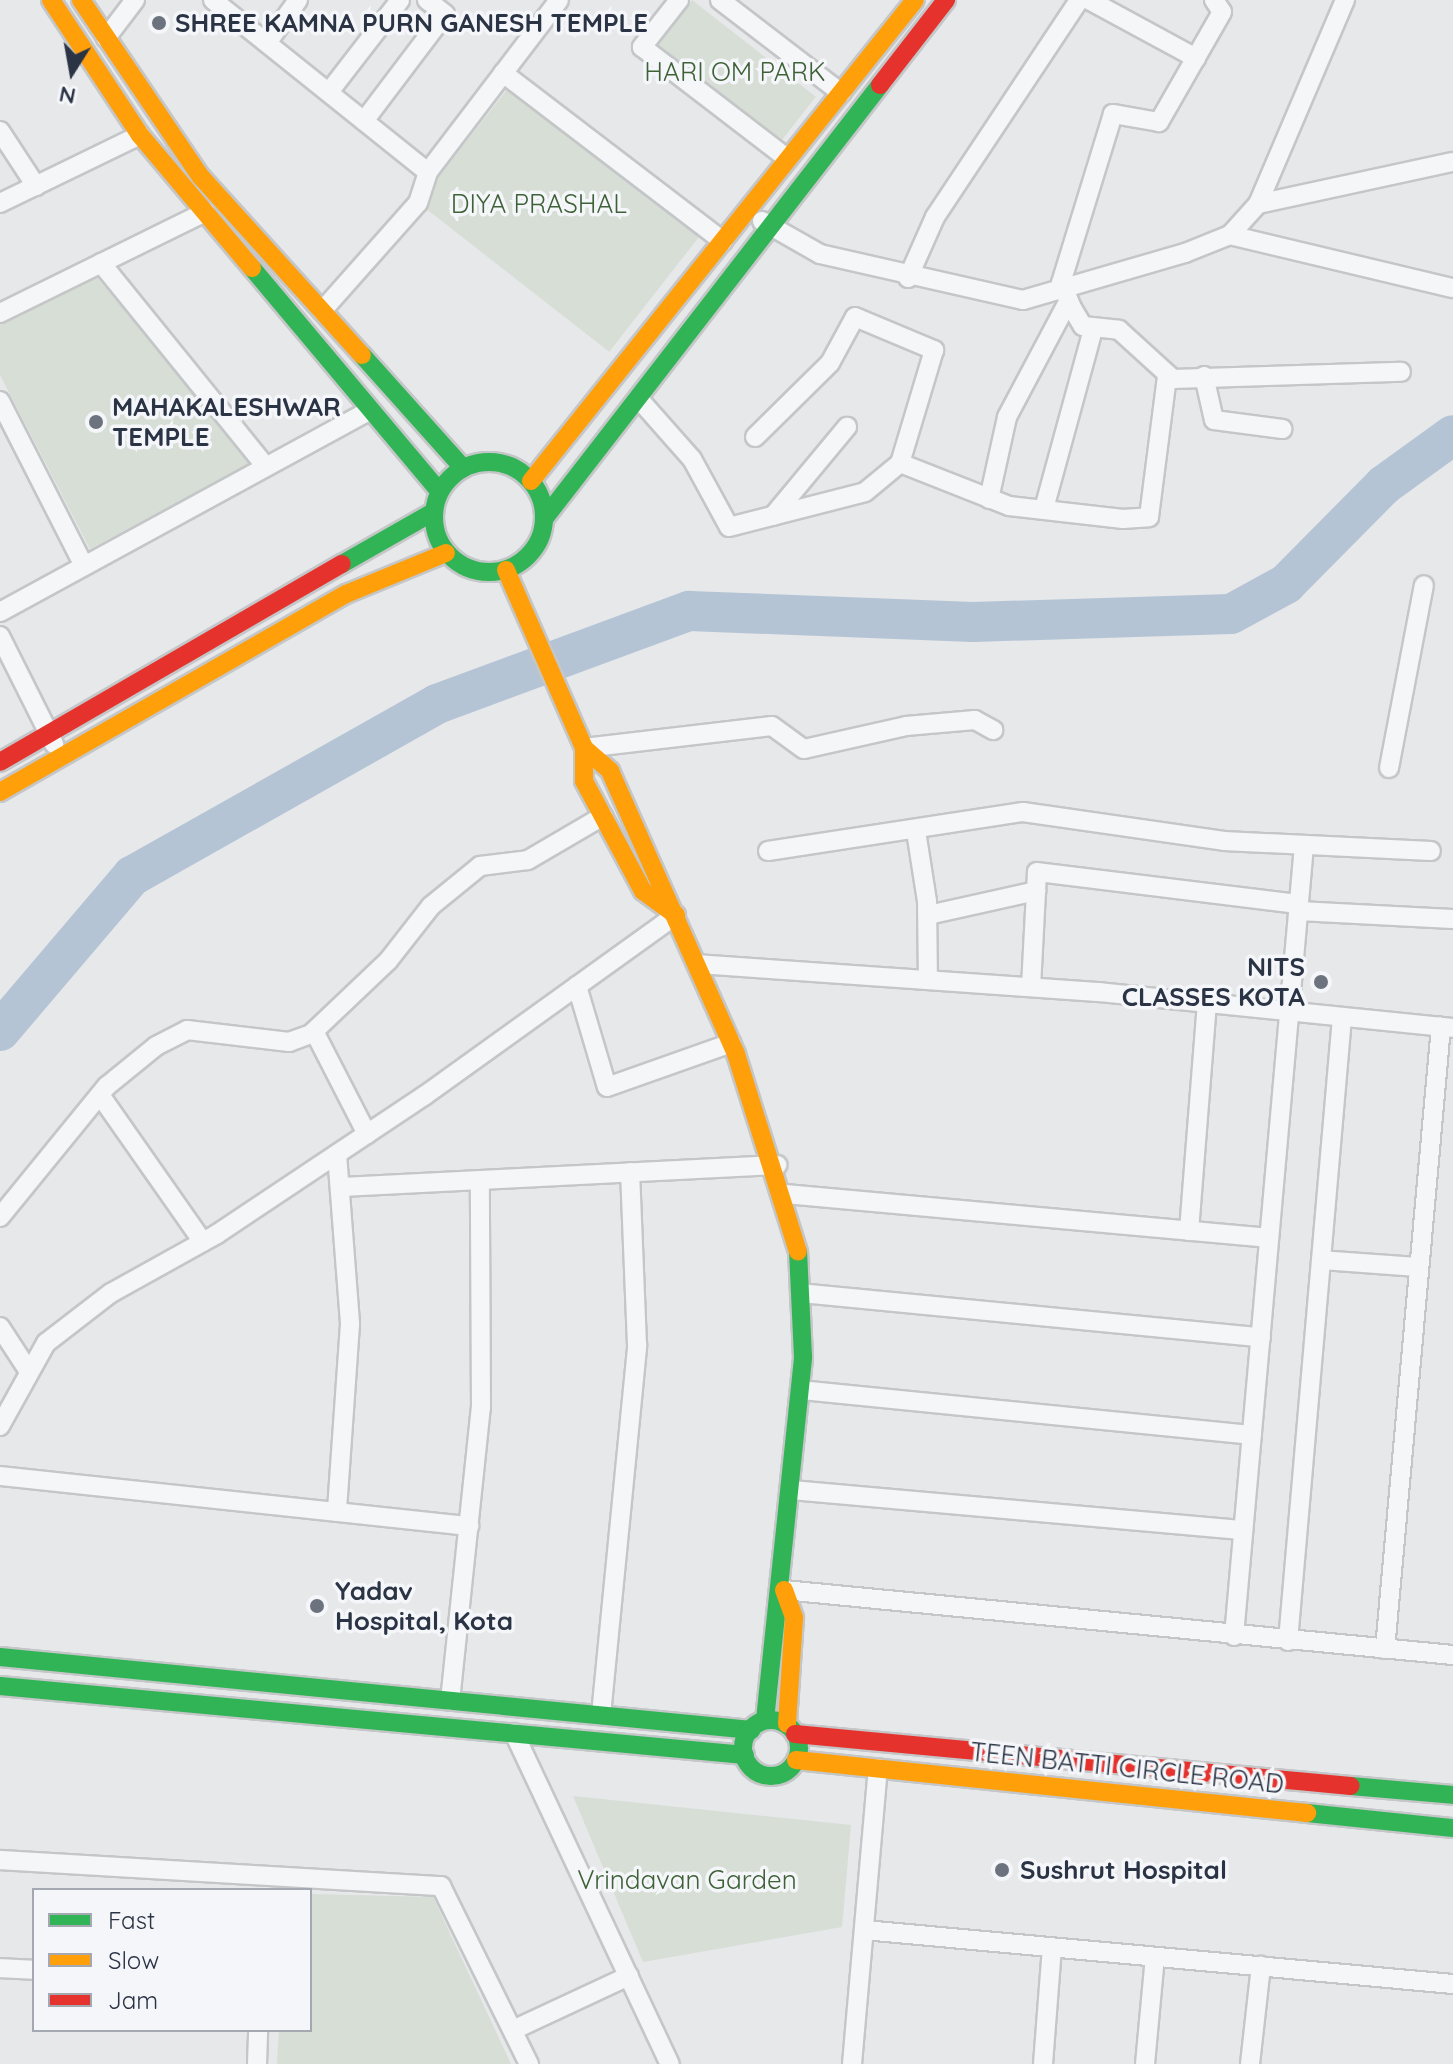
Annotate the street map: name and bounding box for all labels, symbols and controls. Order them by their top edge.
place label: SHREE KAMNA PURN GANESH TEMPLE [175,7,648,39]
marker: SHREE KAMNA PURN GANESH TEMPLE [150,14,168,32]
north arrow [32,32,112,112]
park label: HARI OM PARK [644,56,826,88]
text: N [57,80,78,111]
park label: DIYA PRASHAL [451,188,627,220]
place label: MAHAKALESHWAR TEMPLE [112,391,341,452]
marker: MAHAKALESHWAR TEMPLE [87,413,105,431]
place label: NITS CLASSES KOTA [1122,951,1305,1012]
marker: NITS CLASSES KOTA [1312,973,1330,991]
place label: Yadav Hospital, Kota [335,1575,513,1636]
marker: Yadav Hospital, Kota [306,1595,328,1617]
street label: TEEN BATTI CIRCLE ROAD [969,1736,1285,1800]
place label: Sushrut Hospital [1020,1854,1227,1886]
marker: Sushrut Hospital [991,1859,1013,1881]
park label: Vrindavan Garden [577,1864,797,1896]
legend [32,1888,312,2032]
text: Fast [108,1905,155,1935]
text: Slow [108,1945,159,1975]
text: Jam [108,1985,158,2015]

